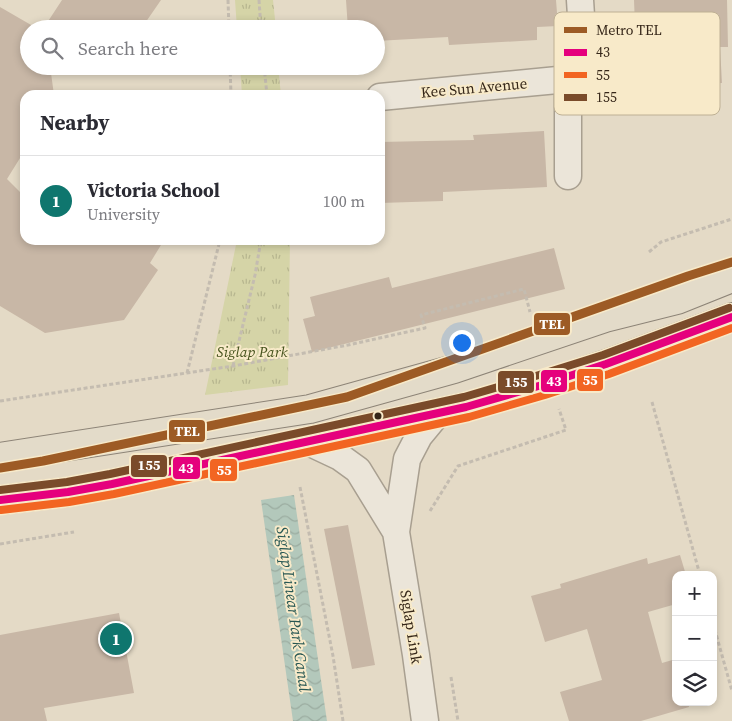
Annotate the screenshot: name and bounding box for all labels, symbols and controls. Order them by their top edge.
legend [554,12,720,115]
search box [20,20,385,75]
text: Metro TEL [596,20,662,40]
icon: search [38,34,66,62]
text: Search here [78,35,178,61]
text: 43 [596,42,610,62]
text: 55 [596,65,610,85]
street label: Kee Sun Avenue [420,72,528,103]
text: 155 [596,87,617,107]
text: Nearby [40,108,110,137]
text: Victoria School [87,177,220,203]
text: 1 [52,190,60,212]
text: 100 m [323,190,365,212]
text: University [87,203,160,225]
line badge: TEL [533,312,571,336]
text: TEL [539,314,565,334]
your location [449,330,475,356]
park label: Siglap Park [217,341,288,362]
line badge: 55 [576,368,604,392]
line badge: 43 [540,369,568,393]
line badge: 155 [497,370,535,394]
text: 55 [582,370,598,390]
text: 43 [546,371,562,391]
text: 155 [505,372,528,392]
unlabelled marker [373,411,383,421]
line badge: TEL [168,419,206,443]
text: TEL [174,421,200,441]
line badge: 155 [130,454,168,478]
text: 155 [138,455,161,475]
line badge: 43 [172,456,201,480]
text: 43 [178,458,194,478]
line badge: 55 [209,458,238,482]
text: 55 [216,460,232,480]
water label: Siglap Linear Park Canal [271,525,317,694]
map controls [672,571,717,706]
button: + [672,571,717,616]
street label: Siglap Link [395,589,428,666]
button: − [672,616,717,661]
pin: 1 [100,620,132,658]
button: layers [672,661,717,706]

